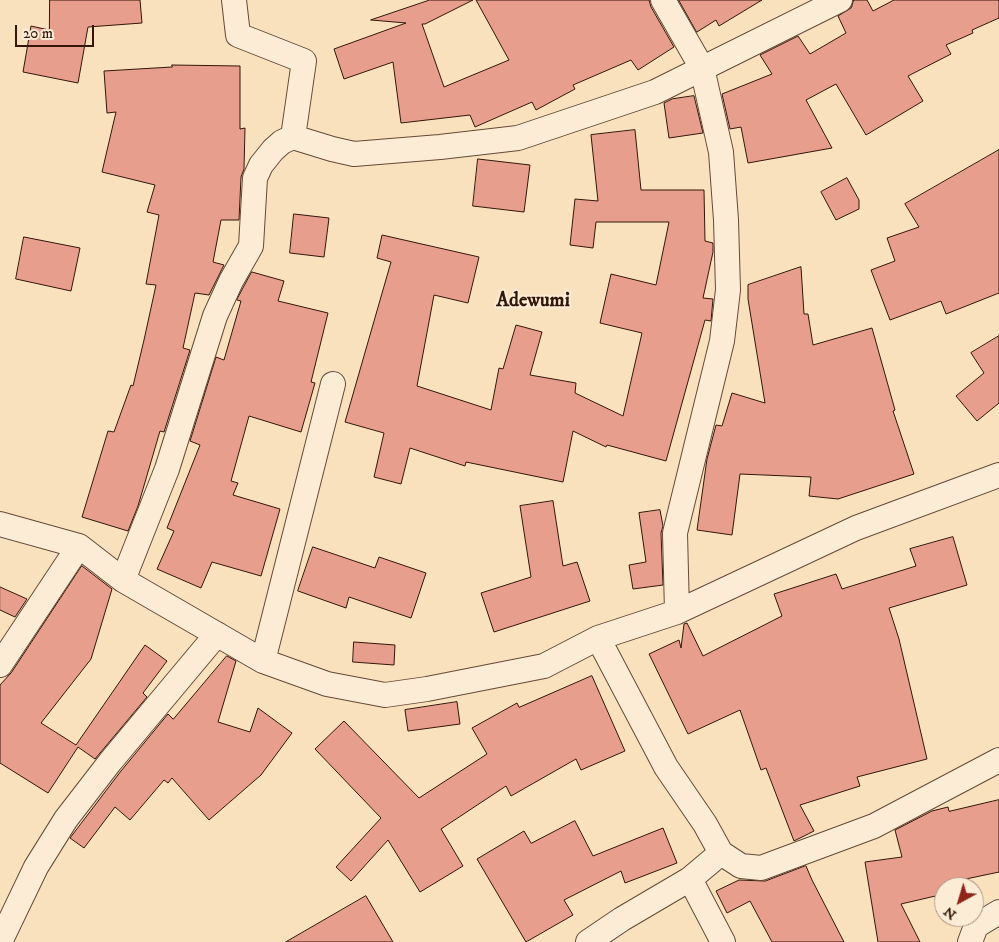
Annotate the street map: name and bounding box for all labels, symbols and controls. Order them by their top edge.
scale bar [18,15,96,47]
text: 20 m [23,24,53,43]
district label: Adewumi [496,290,570,314]
north arrow [934,877,984,927]
text: N [940,902,960,923]

